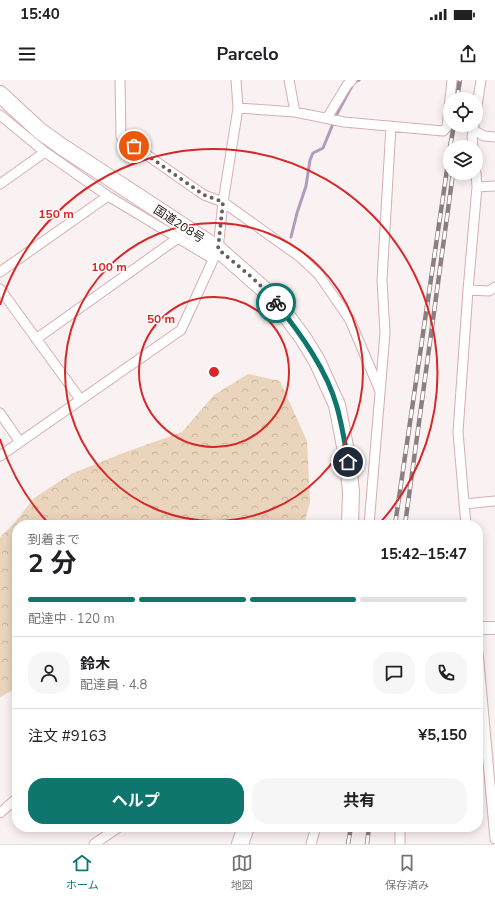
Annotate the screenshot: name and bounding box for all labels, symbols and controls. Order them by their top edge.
text: 15:40 [20,4,60,24]
text: Parcelo [216,42,279,66]
icon: menu [16,43,38,65]
icon: share [457,43,479,65]
map controls [443,92,483,180]
button: locate [443,92,483,132]
pin [117,129,151,163]
icon: bag [123,135,145,157]
button: layers [443,140,483,180]
street label: 国道208号 [150,202,208,246]
text: 150 m [38,206,74,222]
text: 100 m [91,259,127,275]
courier [256,283,296,323]
icon: bike [265,292,287,314]
text: 50 m [147,311,175,327]
centre of rings [207,365,221,379]
pin [331,445,365,479]
icon: home [337,451,359,473]
text: 到着まで [28,531,80,549]
text: 15:42–15:47 [380,544,467,564]
text: 2 分 [28,546,77,581]
text: 配達中 · 120 m [28,610,115,628]
button: person [28,652,70,694]
button: chat [373,652,415,694]
button: phone [425,652,467,694]
text: 鈴木 [80,654,110,674]
text: 配達員 · 4.8 [80,676,147,694]
text: ¥5,150 [418,725,467,745]
text: 注文 #9163 [28,726,107,746]
button: ヘルプ [28,778,244,824]
button: 共有 [252,778,467,824]
tab: ホーム [66,852,99,893]
tab: 地図 [231,852,253,893]
tab: 保存済み [385,852,429,893]

